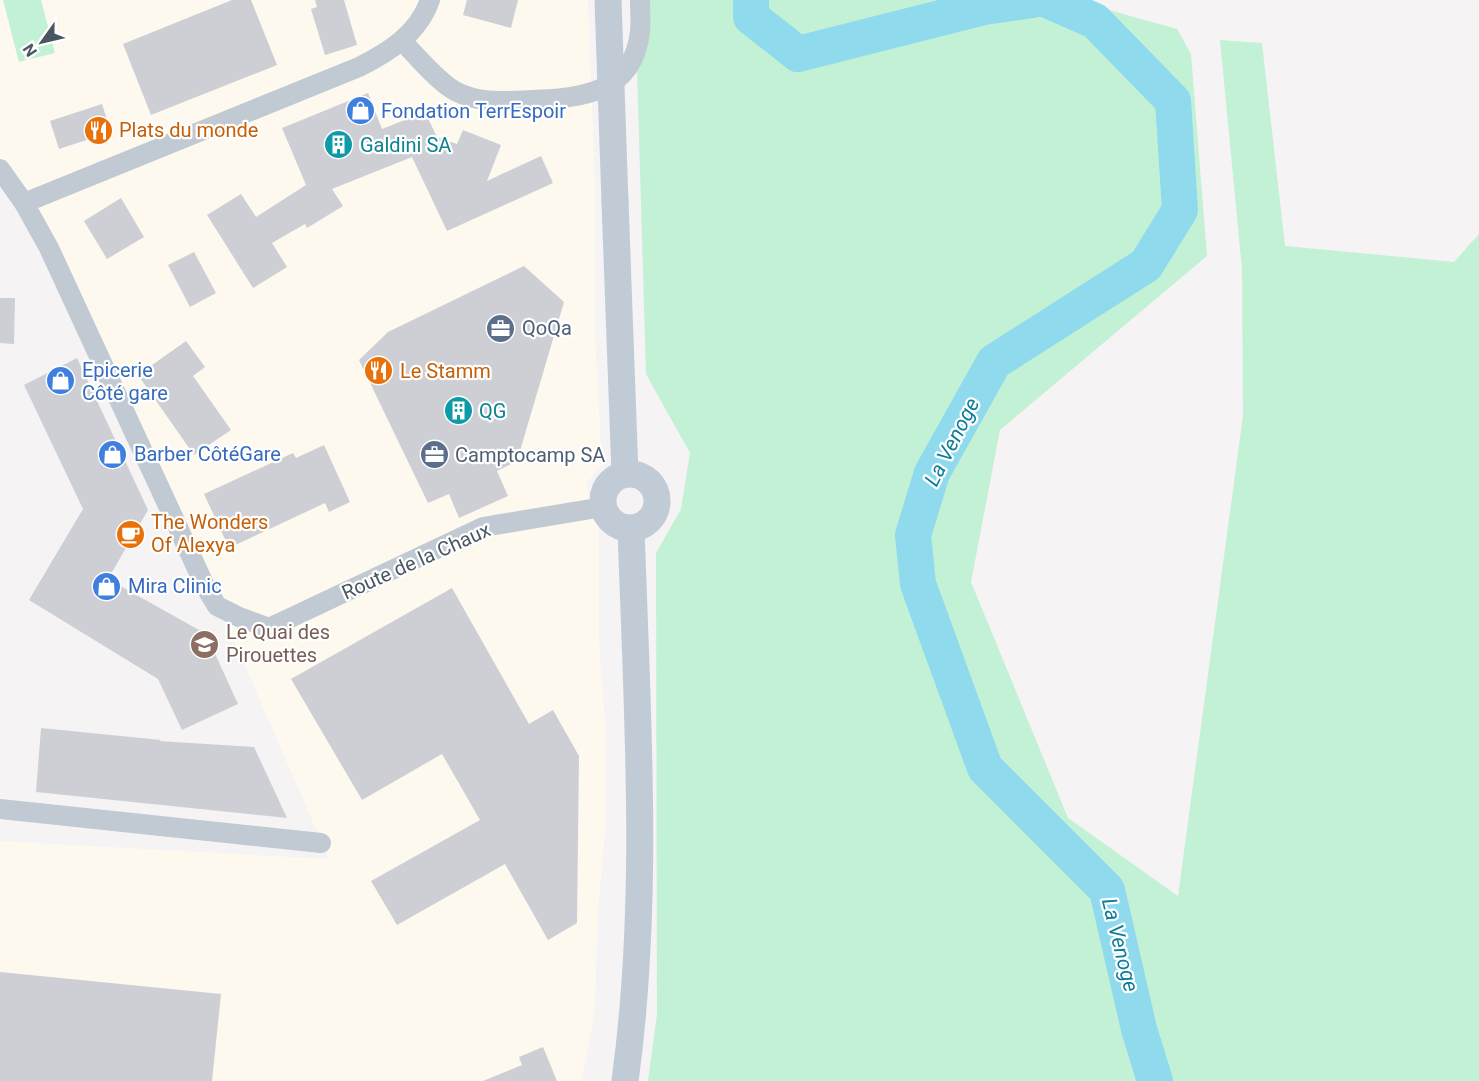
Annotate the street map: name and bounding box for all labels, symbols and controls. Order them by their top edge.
north arrow [12,12,72,72]
text: N [19,40,41,60]
shop icon: Fondation TerrEspoir [344,95,376,127]
place label: Fondation TerrEspoir [381,99,566,123]
restaurant icon: Plats du monde [82,114,114,146]
place label: Plats du monde [119,118,258,142]
building icon: Galdini SA [323,129,355,161]
place label: Galdini SA [360,133,451,157]
office icon: QoQa [485,312,517,344]
place label: QoQa [522,316,572,340]
restaurant icon: Le Stamm [363,355,395,387]
place label: Epicerie Côté gare [82,358,168,405]
place label: Le Stamm [400,359,491,383]
shop icon: Epicerie Côté gare [45,365,77,397]
water label: La Venoge [920,394,984,490]
building icon: QG [442,395,474,427]
place label: QG [479,399,506,423]
shop icon: Barber CôtéGare [97,438,129,470]
office icon: Camptocamp SA [418,439,450,471]
place label: Barber CôtéGare [134,442,281,466]
place label: Camptocamp SA [455,443,605,467]
place label: The Wonders Of Alexya [151,510,268,557]
street label: Route de la Chaux [338,517,494,605]
cafe icon: The Wonders Of Alexya [114,518,146,550]
shop icon: Mira Clinic [91,570,123,602]
place label: Mira Clinic [128,574,222,598]
place label: Le Quai des Pirouettes [226,620,330,667]
school or university icon: Le Quai des Pirouettes [189,628,221,660]
water label: La Venoge [1097,896,1143,994]

